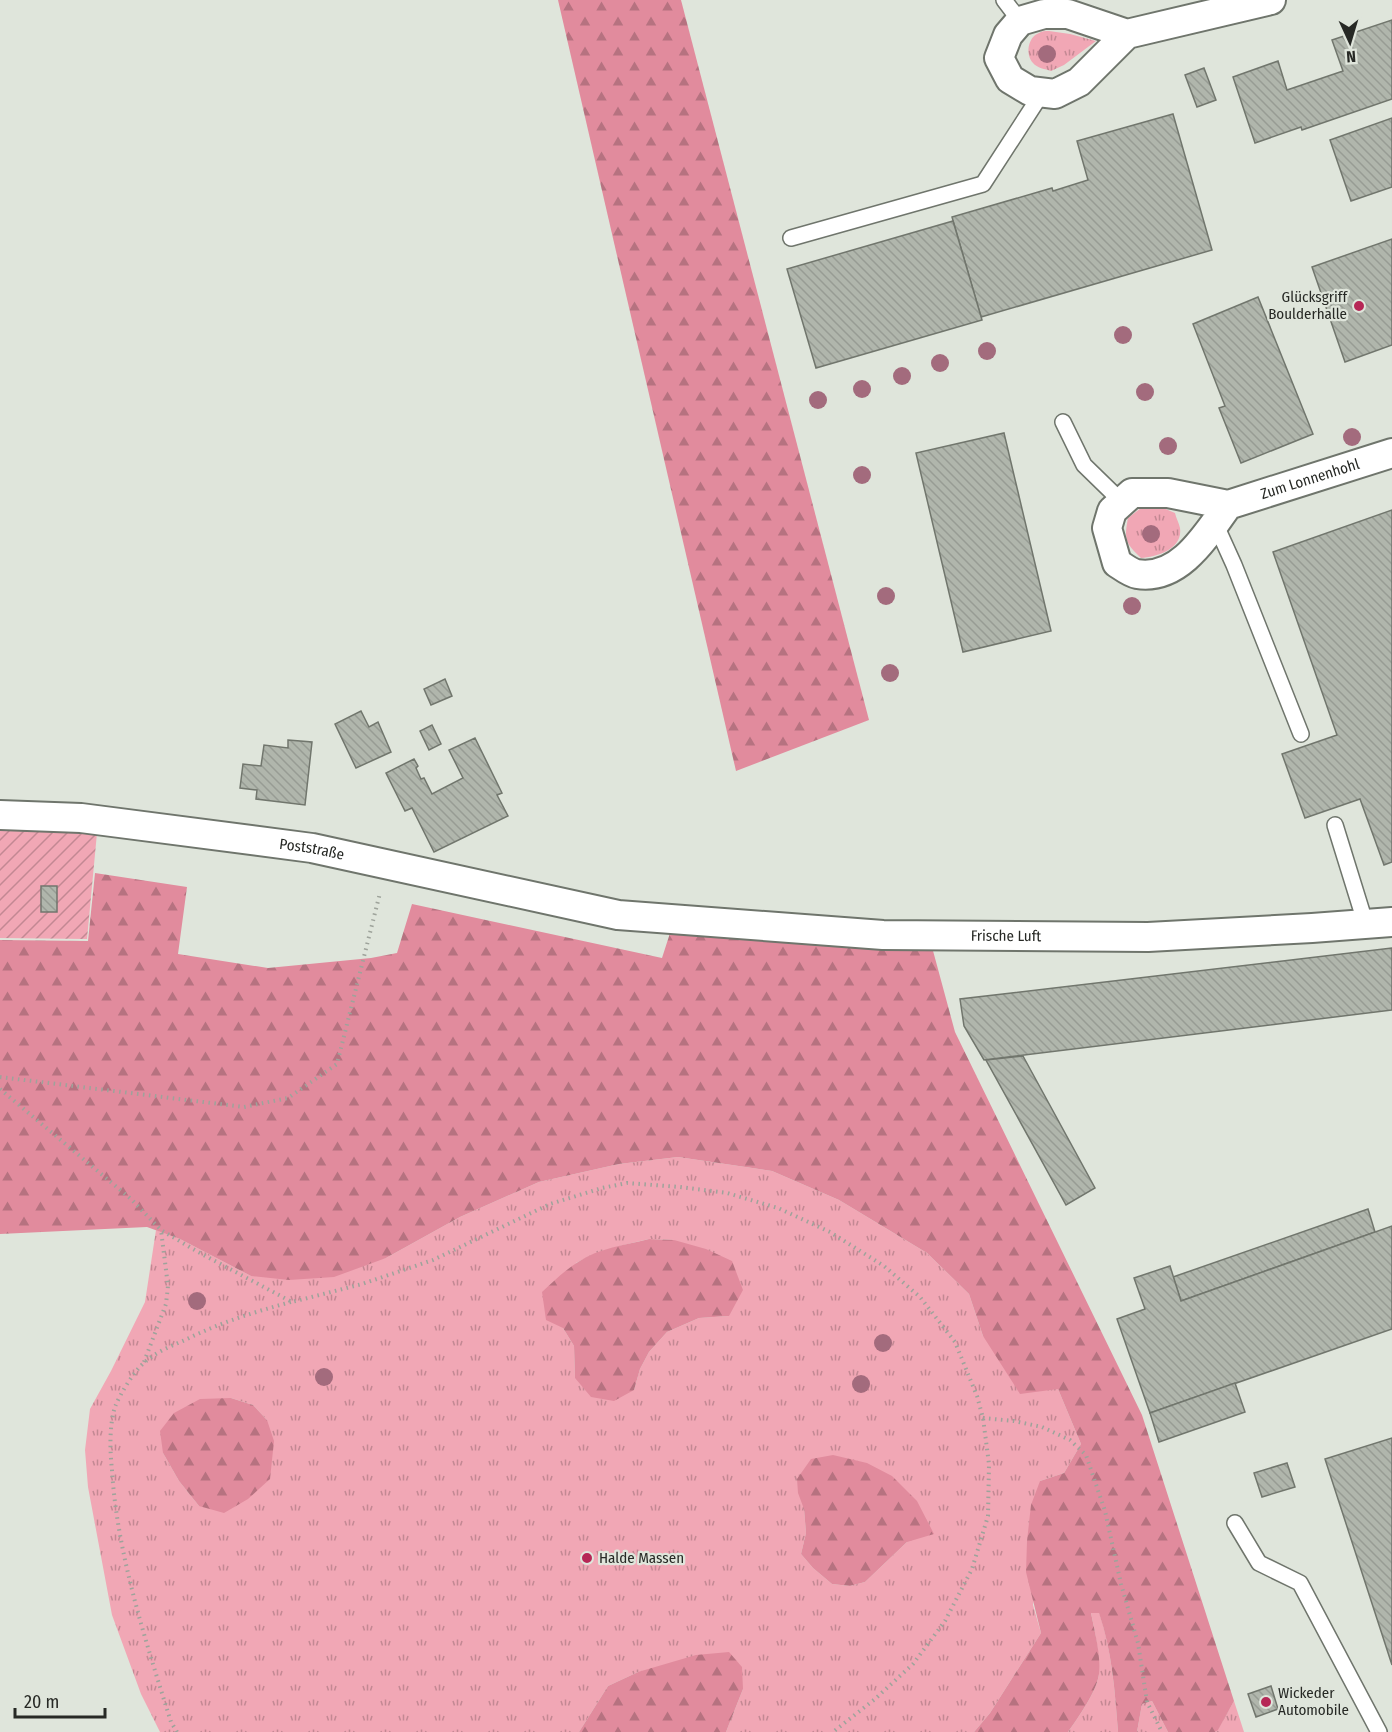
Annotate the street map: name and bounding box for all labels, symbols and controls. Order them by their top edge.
north arrow [1320,12,1380,72]
text: N [1346,47,1356,66]
place label: Glücksgriff Boulderhalle [1268,288,1348,323]
marker: Glücksgriff Boulderhalle [1352,299,1366,313]
street label: Zum Lonnenhohl [1258,455,1362,503]
street label: Poststraße [278,835,346,864]
street label: Frische Luft [971,927,1041,945]
place label: Halde Massen [599,1549,684,1567]
marker: Halde Massen [580,1551,594,1565]
scale bar [15,1681,105,1719]
place label: Wickeder Automobile [1278,1684,1349,1719]
text: 20 m [24,1691,59,1713]
marker: Wickeder Automobile [1259,1695,1273,1709]

